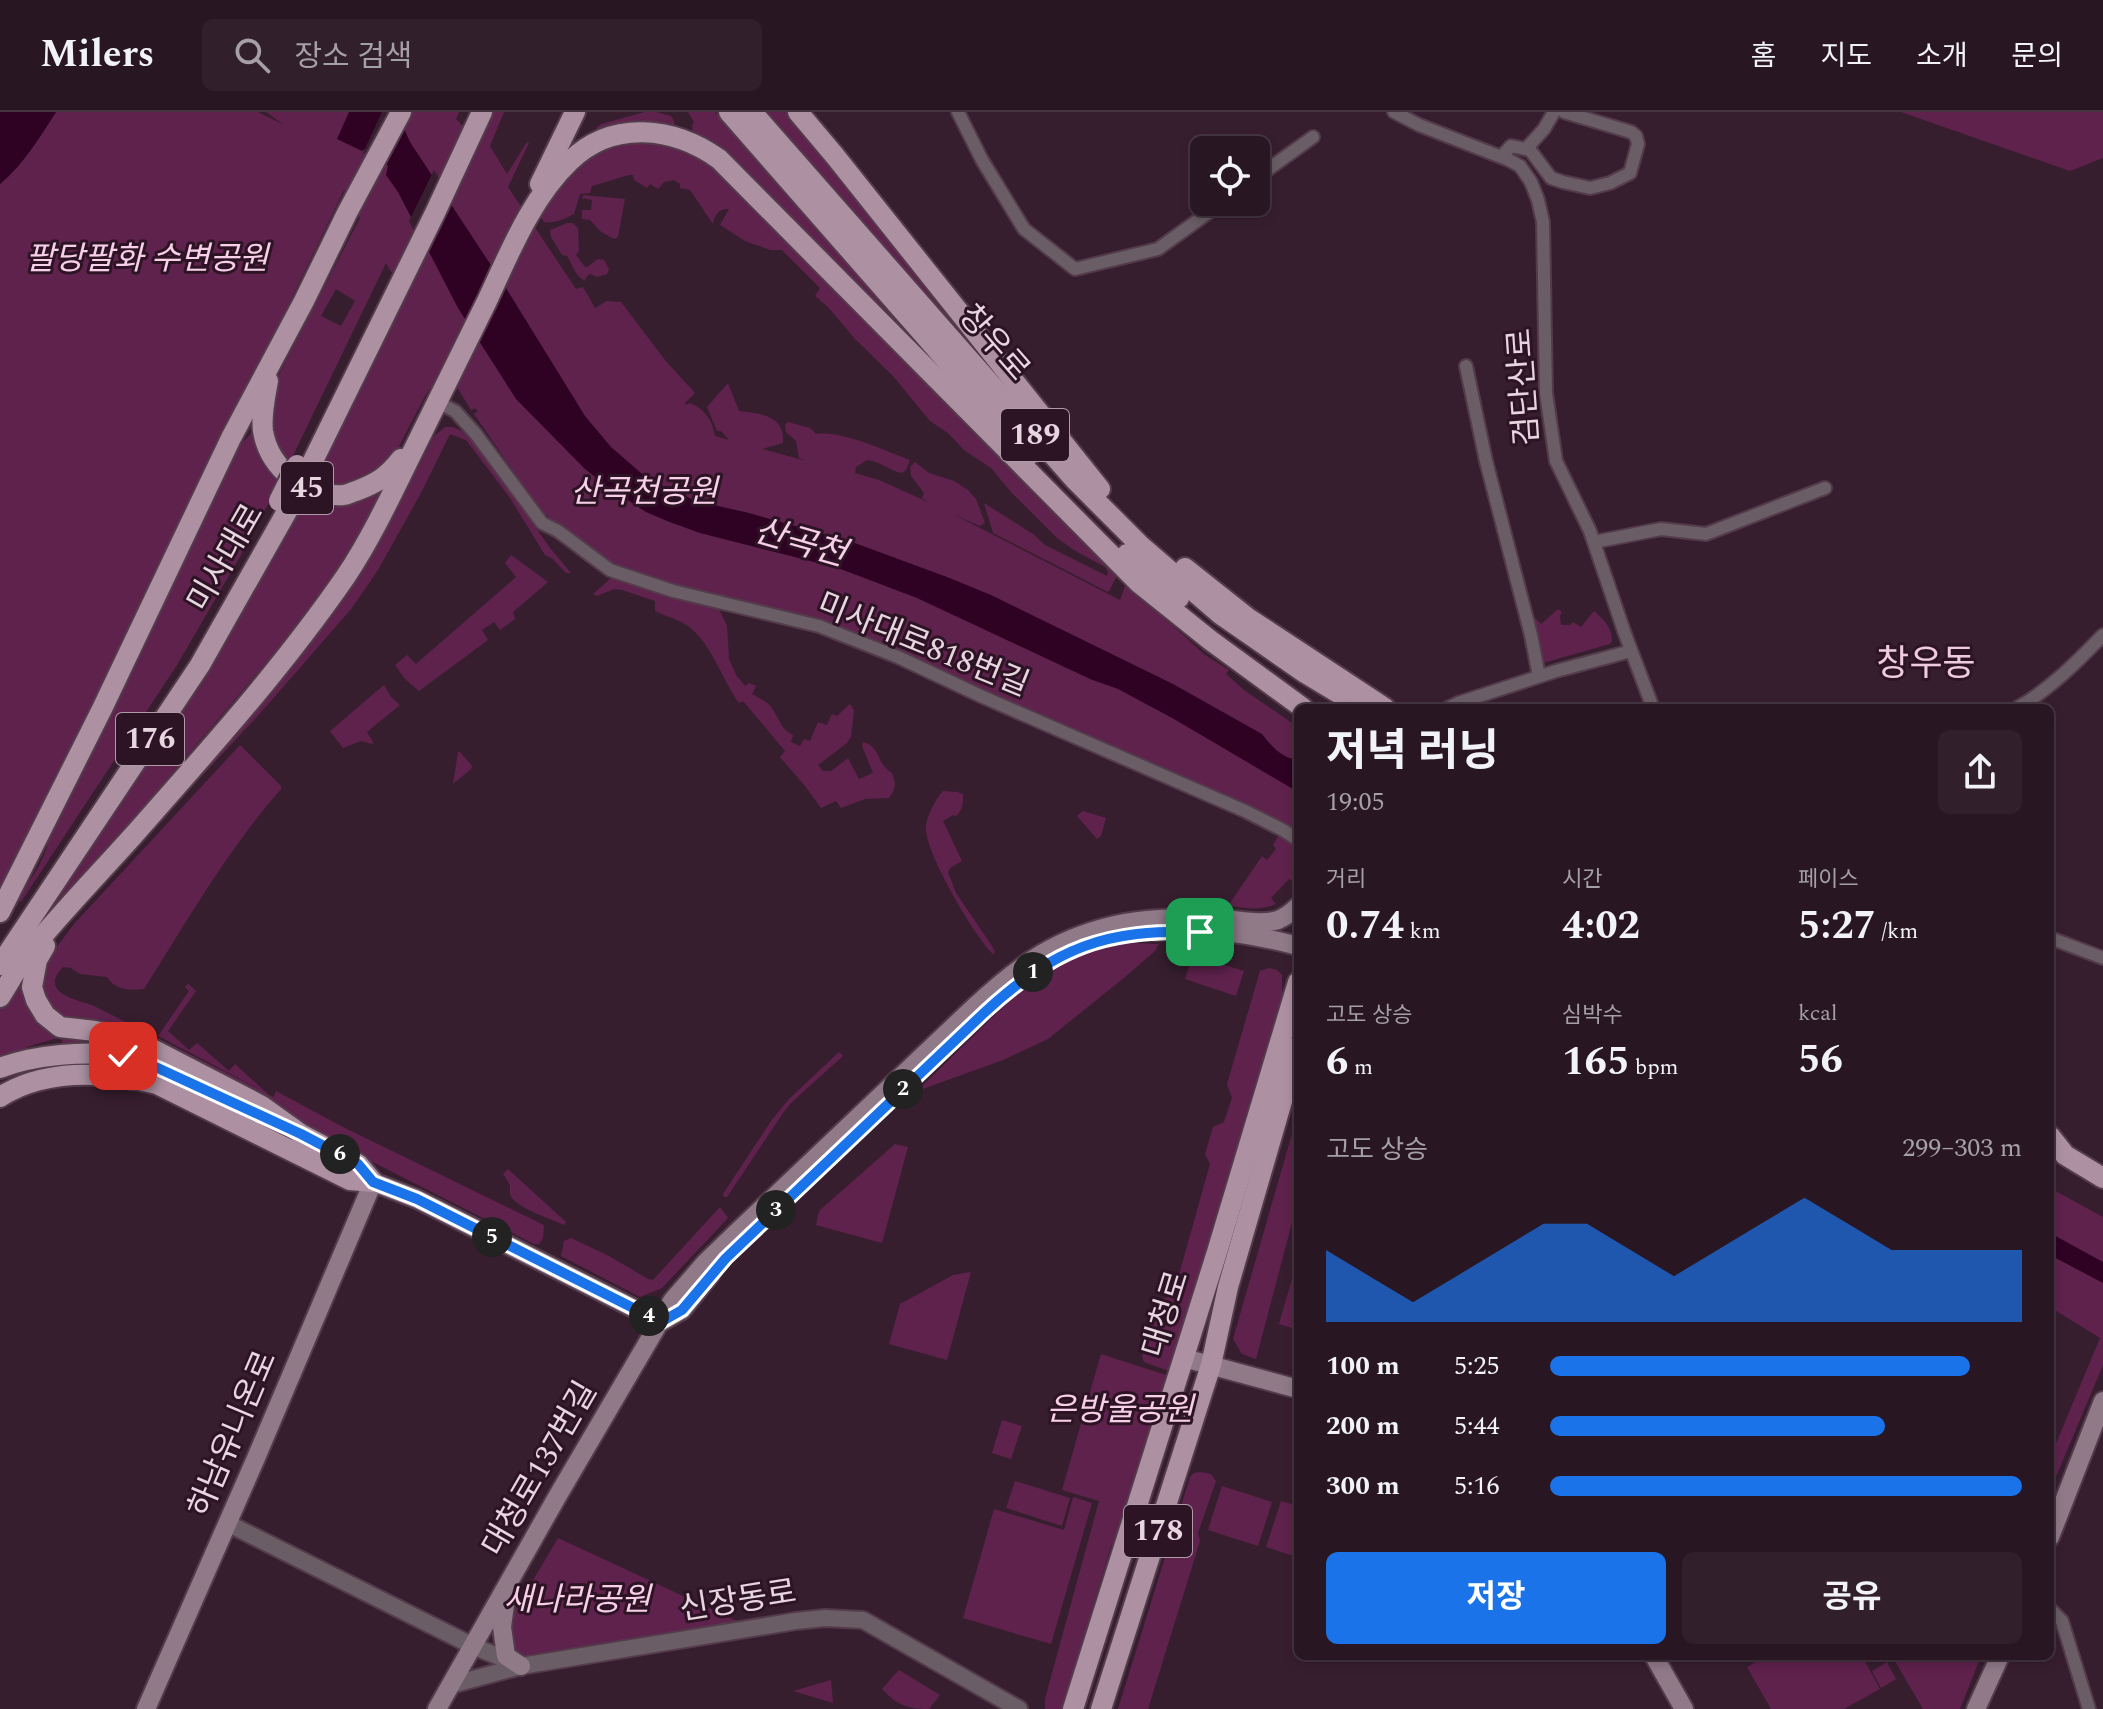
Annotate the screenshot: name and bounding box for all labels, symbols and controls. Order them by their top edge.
search box [202,19,762,91]
text: Milers [40,26,154,84]
icon: search [230,33,274,77]
text: 장소 검색 [294,34,412,80]
text: 홈 [1751,35,1776,78]
text: 지도 [1820,35,1872,78]
text: 소개 [1916,35,1967,78]
text: 문의 [2011,35,2063,78]
map controls [1190,136,1270,216]
button: locate [1190,136,1270,216]
park label: 팔당팔화 수변공원 [25,235,271,284]
street label: 창우로 [947,294,1041,392]
street label: 검단산로 [1495,327,1553,447]
road number: 189 [1001,409,1069,461]
road number: 45 [281,462,333,514]
park label: 산곡천공원 [570,468,720,517]
street label: 미사대로 [175,495,277,621]
water label: 산곡천 [748,505,856,582]
street label: 미사대로818번길 [810,580,1036,710]
district label: 창우동 [1876,637,1976,692]
road number: 176 [116,713,184,765]
text: 저녁 러닝 [1326,718,1499,785]
button: share [1938,730,2022,814]
text: 19:05 [1326,782,1385,822]
text: 거리 [1326,863,1366,896]
text: 시간 [1562,863,1602,896]
text: 페이스 [1798,863,1859,896]
text: 0.74 [1326,896,1404,957]
text: 4:02 [1562,896,1640,957]
text: 5:27 [1798,896,1876,957]
pin [1166,898,1234,966]
icon: arrive [1178,910,1222,954]
text: km [1404,915,1441,948]
text: /km [1876,915,1918,948]
pin: 1 [1013,952,1053,992]
text: 1 [1027,955,1039,988]
text: kcal [1798,997,1838,1030]
text: 고도 상승 [1326,999,1412,1032]
text: 심박수 [1562,999,1623,1032]
pin [89,1022,157,1090]
text: 56 [1798,1030,1843,1091]
text: 6 [1326,1032,1348,1093]
text: 165 [1562,1032,1629,1093]
icon: check [101,1034,145,1078]
text: m [1348,1051,1373,1084]
text: bpm [1629,1051,1679,1084]
pin: 2 [883,1069,923,1109]
text: 2 [897,1072,909,1105]
text: 299–303 m [1902,1128,2022,1168]
text: 고도 상승 [1326,1130,1428,1170]
pin: 6 [320,1134,360,1174]
text: 6 [334,1137,346,1170]
pin: 3 [756,1190,796,1230]
text: 3 [770,1193,782,1226]
pin: 5 [472,1217,512,1257]
text: 5 [486,1220,498,1253]
street label: 대청로 [1130,1265,1202,1363]
pin: 4 [629,1296,669,1336]
text: 4 [643,1299,655,1332]
street label: 하남유니온로 [176,1343,290,1525]
text: 100 m [1326,1346,1400,1386]
text: 5:25 [1454,1346,1500,1386]
street label: 대청로137번길 [470,1372,610,1566]
park label: 은방울공원 [1046,1386,1196,1435]
text: 200 m [1326,1406,1400,1446]
text: 5:44 [1454,1406,1500,1446]
text: 300 m [1326,1466,1400,1506]
text: 5:16 [1454,1466,1500,1506]
road number: 178 [1124,1505,1192,1557]
button: 저장 [1326,1552,1666,1644]
button: 공유 [1682,1552,2022,1644]
street label: 신장동로 [676,1568,800,1634]
park label: 새나라공원 [503,1576,653,1625]

